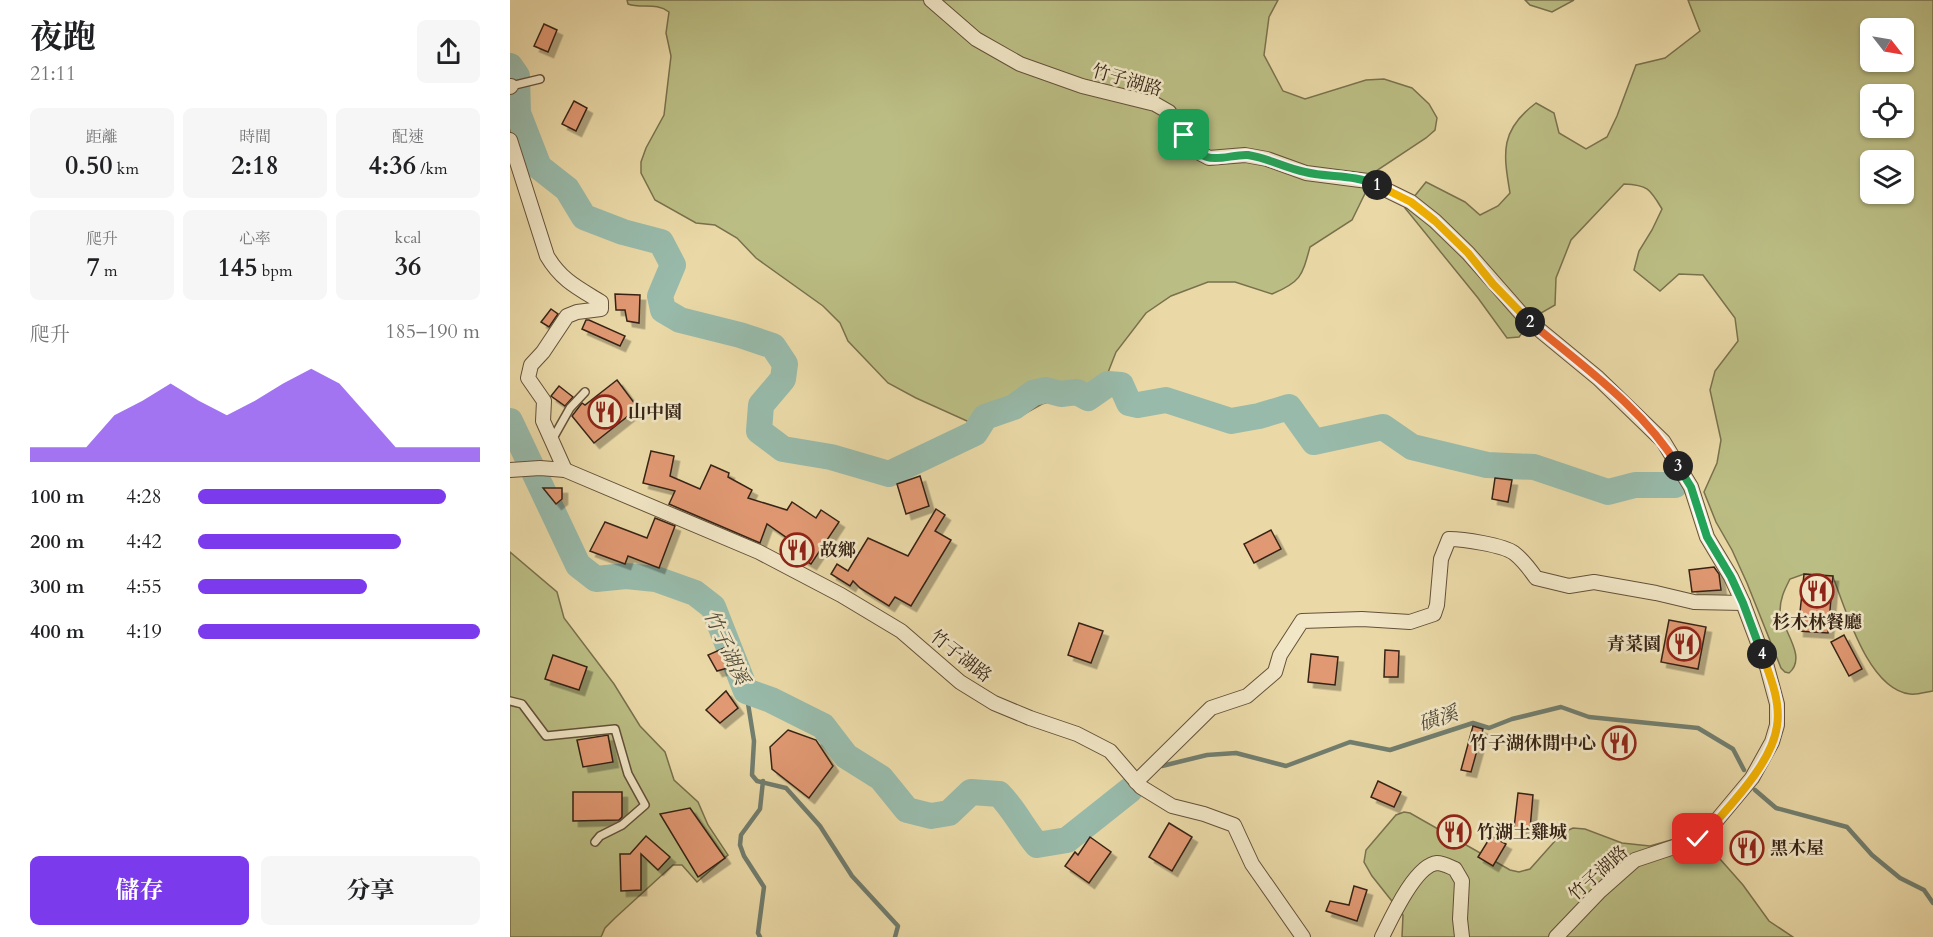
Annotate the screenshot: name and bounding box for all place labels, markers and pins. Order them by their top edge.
pin [1158,109,1209,160]
pin: 1 [1362,170,1392,200]
pin: 2 [1515,307,1545,337]
restaurant icon: 山中園 [587,394,623,430]
place label: 山中園 [628,400,682,425]
pin: 3 [1663,451,1693,481]
restaurant icon: 故鄉 [779,532,815,568]
place label: 故鄉 [820,538,856,563]
restaurant icon: 杉木林餐廳 [1799,573,1835,609]
place label: 杉木林餐廳 [1772,610,1862,635]
restaurant icon: 青菜園 [1666,626,1702,662]
place label: 青菜園 [1607,632,1661,657]
pin: 4 [1747,639,1777,669]
restaurant icon: 竹子湖休閒中心 [1601,725,1637,761]
place label: 竹子湖休閒中心 [1470,731,1596,756]
pin [1672,813,1723,864]
restaurant icon: 竹湖土雞城 [1436,814,1472,850]
place label: 竹湖土雞城 [1477,820,1567,845]
restaurant icon: 黑木屋 [1729,830,1765,866]
place label: 黑木屋 [1770,836,1824,861]

